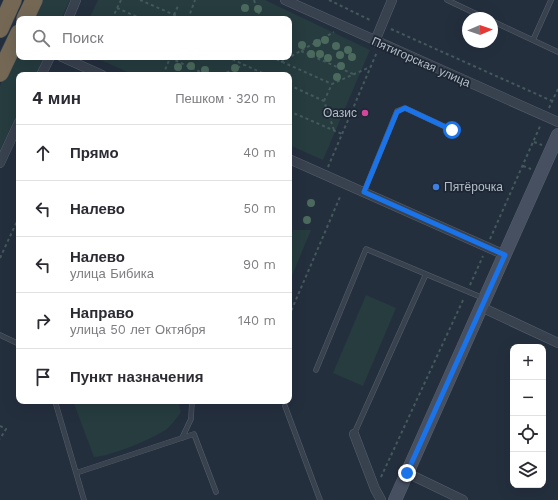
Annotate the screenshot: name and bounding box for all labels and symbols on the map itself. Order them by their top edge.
north arrow [462,12,498,48]
street label: Пятигорская улица [369,34,473,90]
place label: Оазис [323,106,357,120]
marker: Оазис [360,108,370,118]
route start [443,121,461,139]
place label: Пятёрочка [444,180,503,194]
marker: Пятёрочка [431,182,441,192]
route end [398,464,416,482]

